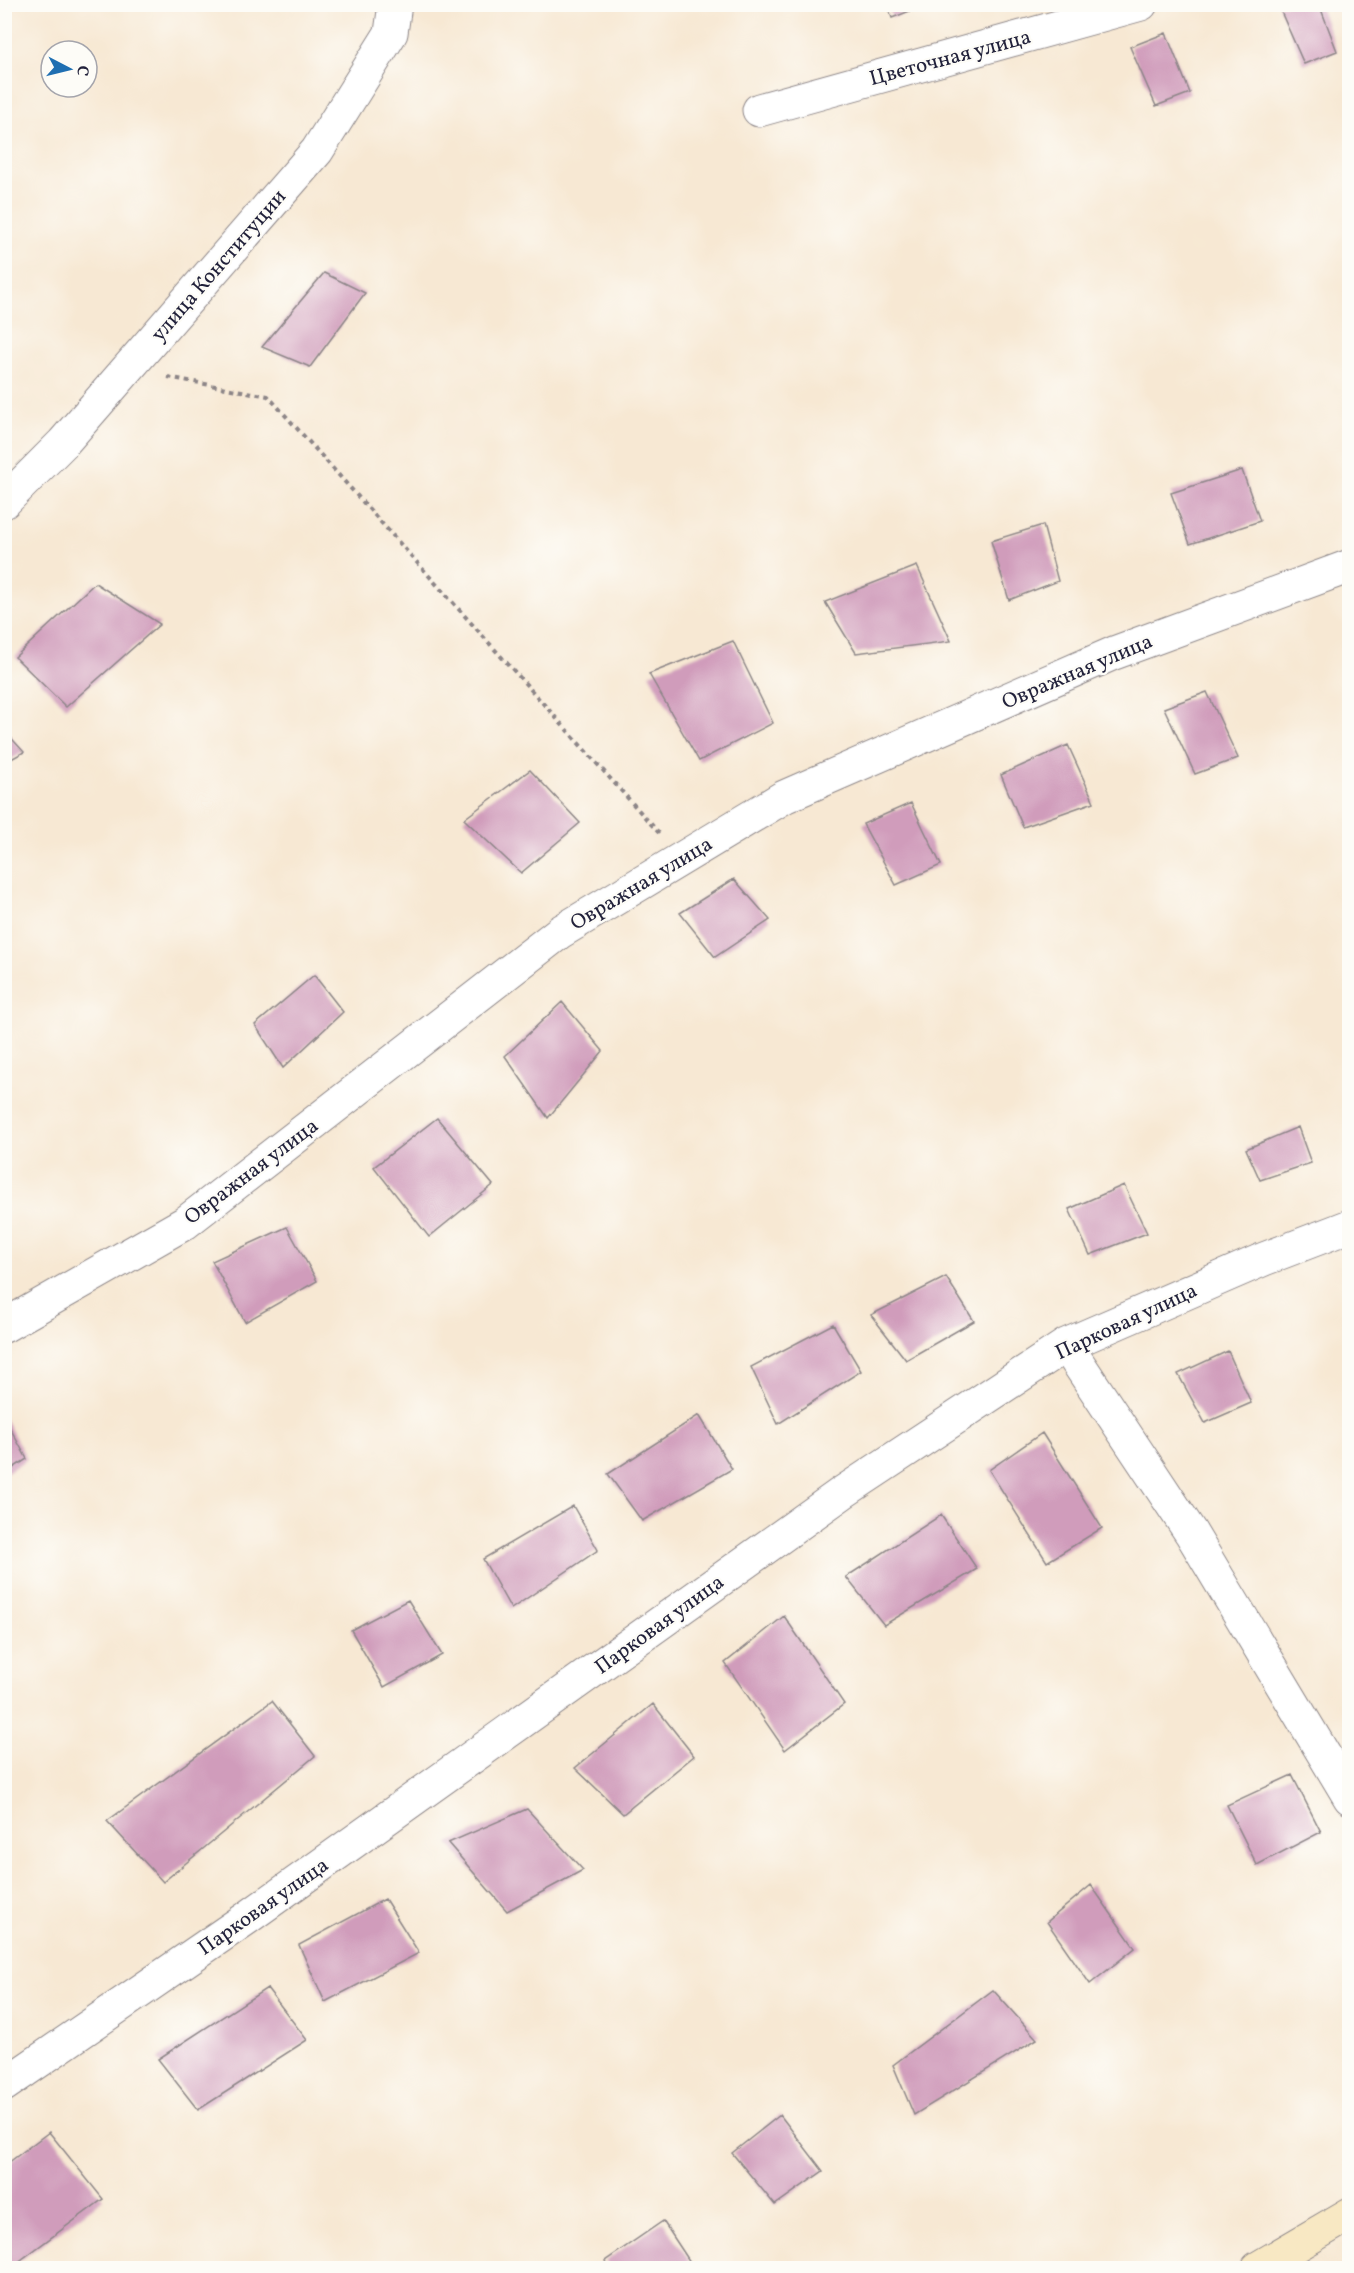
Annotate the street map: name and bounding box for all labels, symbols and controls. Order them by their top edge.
street label: Цветочная улица [866,23,1034,94]
north arrow [39,39,99,99]
text: С [70,64,93,77]
street label: улица Конституции [145,183,294,348]
street label: Овражная улица [998,628,1157,717]
street label: Овражная улица [565,830,718,938]
street label: Овражная улица [179,1112,325,1232]
street label: Парковая улица [1051,1277,1202,1368]
street label: Парковая улица [589,1568,731,1682]
street label: Парковая улица [193,1851,335,1963]

